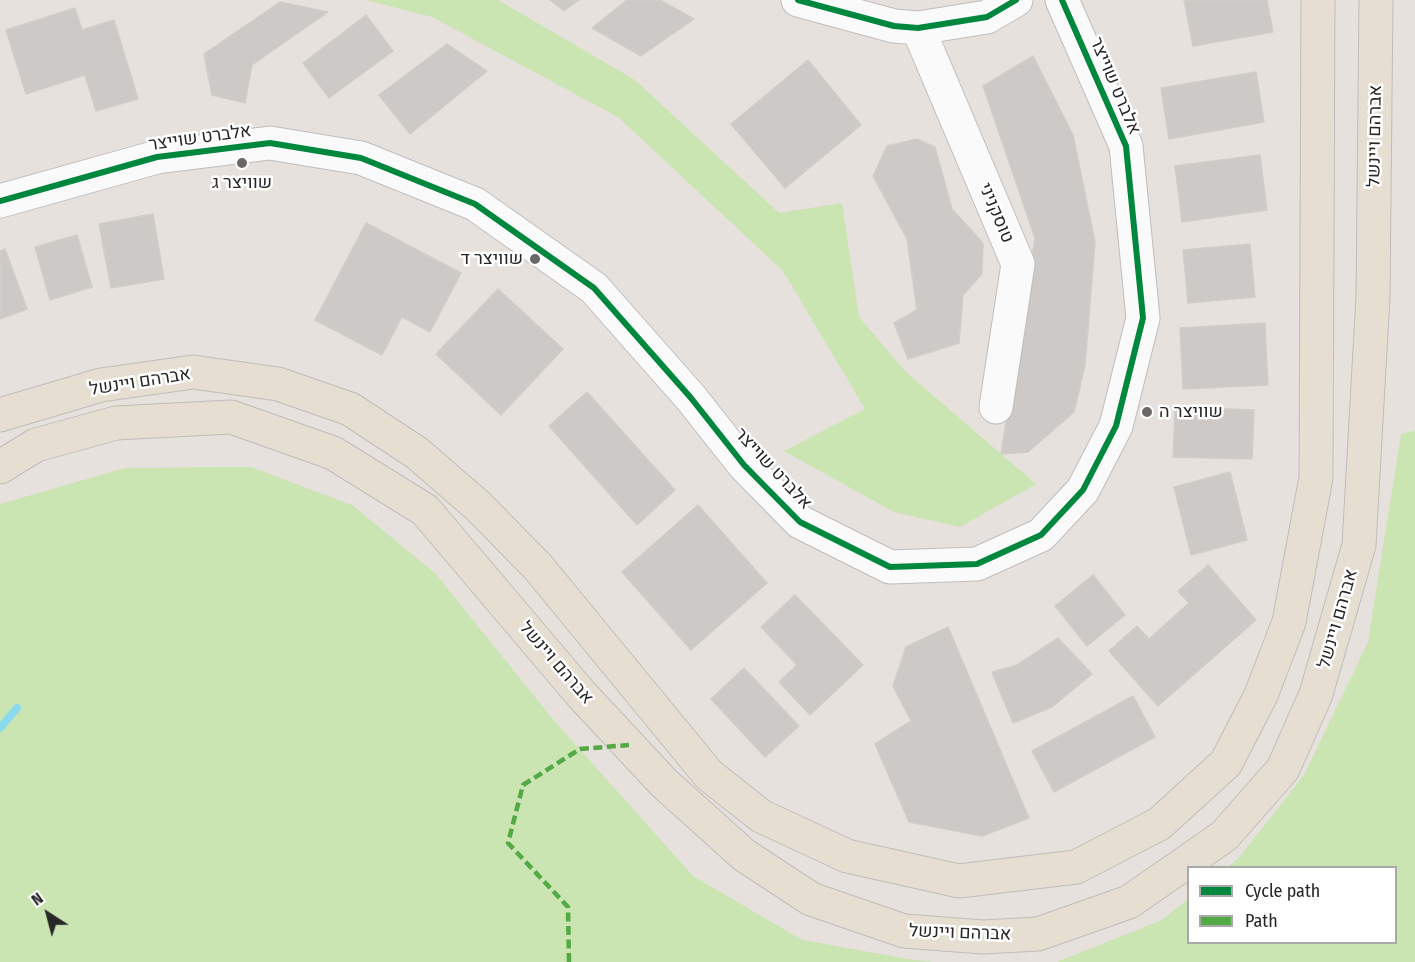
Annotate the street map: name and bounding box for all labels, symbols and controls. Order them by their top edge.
street label: אלברט שוייצר [1085,34,1145,138]
street label: אברהם ויינשל [1363,85,1387,187]
street label: אלברט שוייצר [147,120,253,156]
marker: שוויצר ג [235,156,249,170]
place label: שוויצר ג [212,172,272,194]
street label: טוסקניני [974,180,1018,246]
place label: שוויצר ד [460,248,523,270]
marker: שוויצר ד [528,252,542,266]
street label: אברהם ויינשל [88,363,192,401]
place label: שוויצר ה [1159,401,1223,423]
marker: שוויצר ה [1140,405,1154,419]
street label: אלברט שוייצר [730,424,816,514]
street label: אברהם ויינשל [1314,567,1362,671]
street label: אברהם ויינשל [514,617,598,709]
legend [1187,866,1397,944]
text: Cycle path [1245,880,1320,902]
north arrow [18,884,78,944]
text: N [28,889,47,910]
text: Path [1245,910,1278,932]
street label: אברהם ויינשל [908,920,1012,946]

